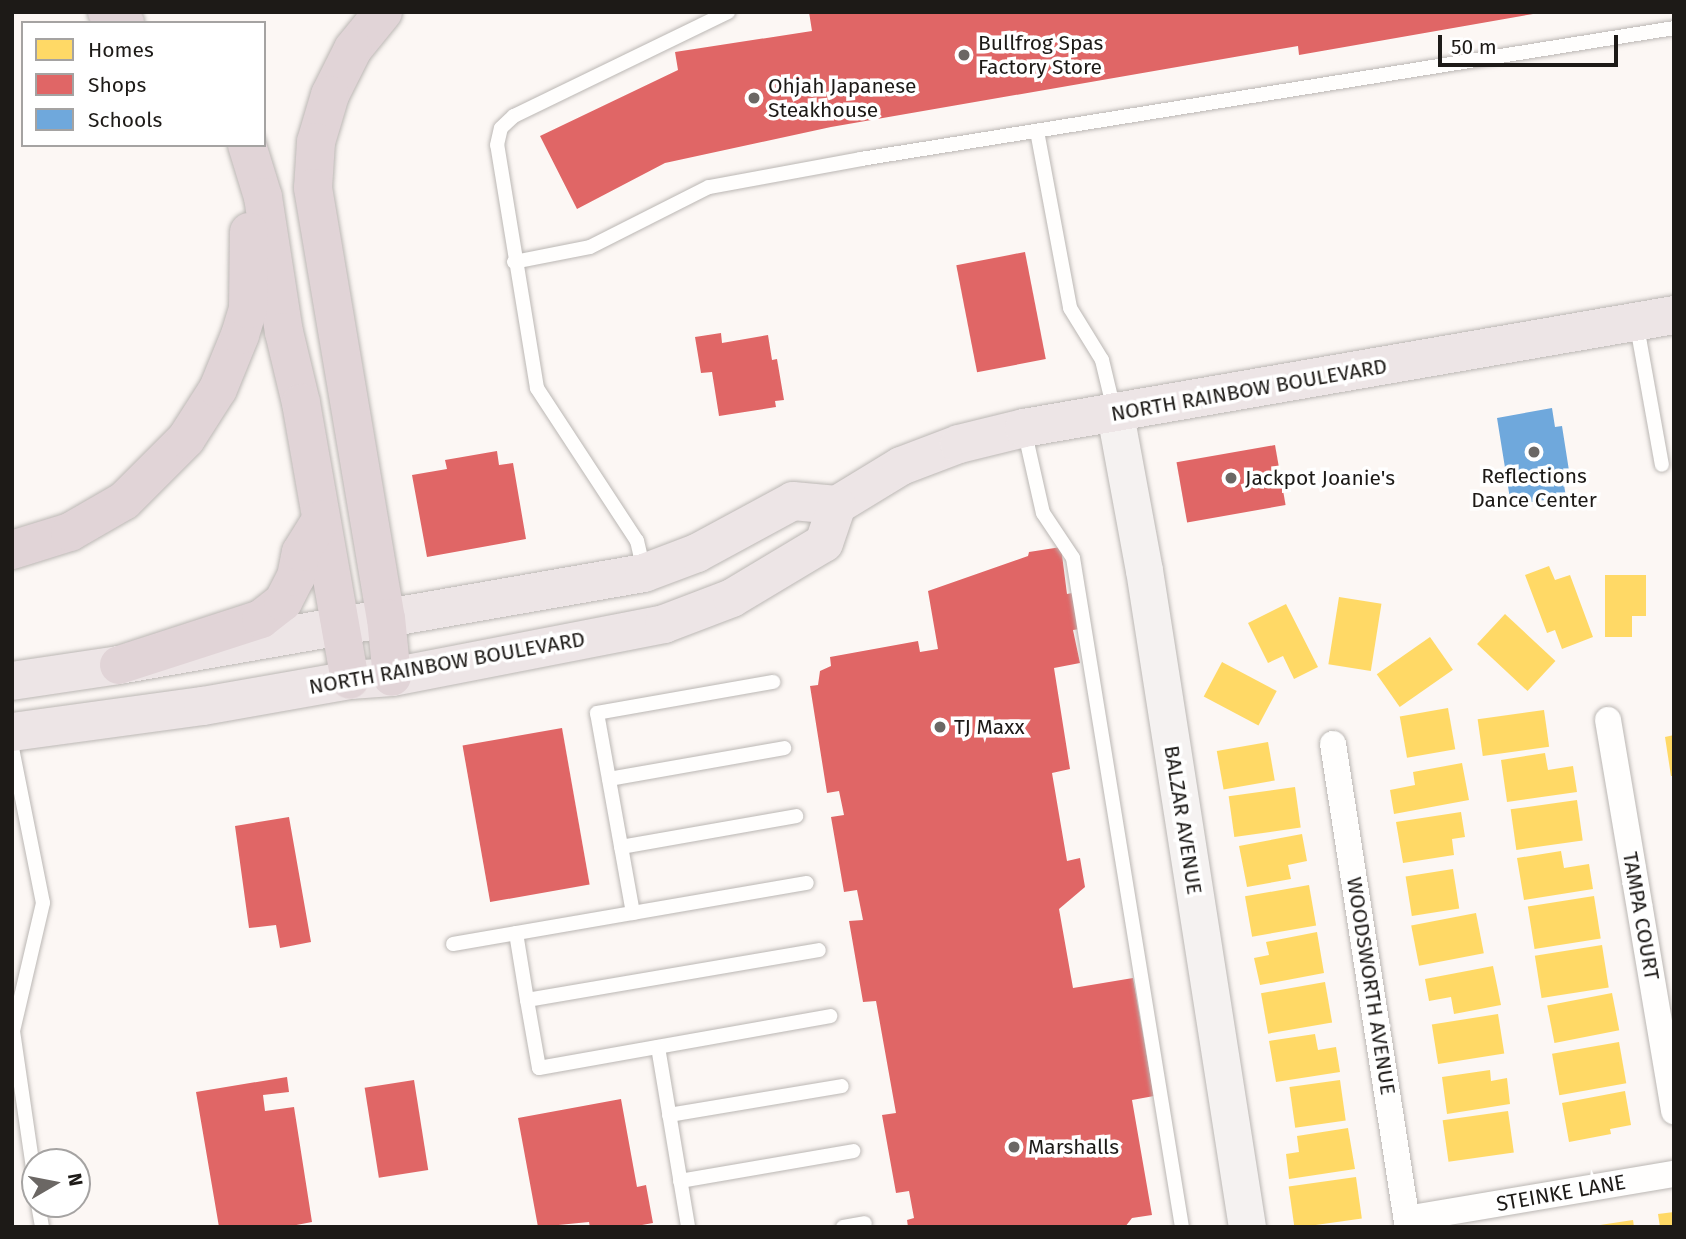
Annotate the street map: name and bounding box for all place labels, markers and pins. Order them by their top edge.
place label: Bullfrog Spas Factory Store [978,30,1103,80]
marker: Bullfrog Spas Factory Store [956,47,972,63]
place label: Ohjah Japanese Steakhouse [768,73,917,123]
marker: Ohjah Japanese Steakhouse [746,90,762,106]
marker: Reflections Dance Center [1526,444,1542,460]
place label: Reflections Dance Center [1471,463,1597,513]
place label: Jackpot Joanie's [1245,465,1395,491]
marker: Jackpot Joanie's [1223,470,1239,486]
place label: TJ Maxx [954,714,1025,740]
marker: TJ Maxx [932,719,948,735]
place label: Marshalls [1028,1134,1119,1160]
marker: Marshalls [1006,1139,1022,1155]

